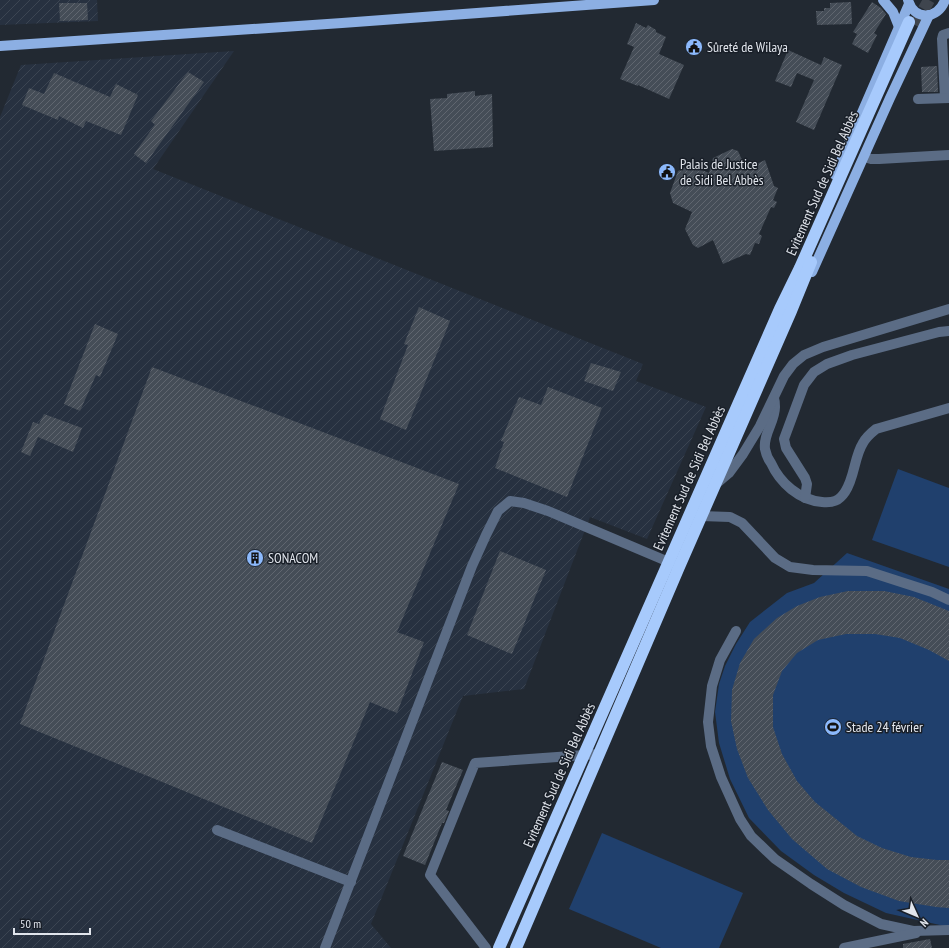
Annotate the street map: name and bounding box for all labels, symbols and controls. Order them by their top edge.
public building icon: Sûreté de Wilaya [684,37,704,57]
place label: Sûreté de Wilaya [707,38,788,56]
street label: Evitement Sud de Sidi Bel Abbès [782,108,862,258]
place label: Palais de Justice de Sidi Bel Abbès [680,155,764,189]
public building icon: Palais de Justice de Sidi Bel Abbès [657,162,677,182]
street label: Evitement Sud de Sidi Bel Abbès [649,403,729,553]
building icon: SONACOM [245,548,265,568]
place label: SONACOM [268,549,318,567]
street label: Evitement Sud de Sidi Bel Abbès [519,700,599,850]
sports icon: Stade 24 février [823,717,843,737]
place label: Stade 24 février [846,718,923,736]
north arrow [897,896,937,936]
scale bar [14,910,90,936]
text: 50 m [20,916,41,931]
text: N [917,916,931,930]

